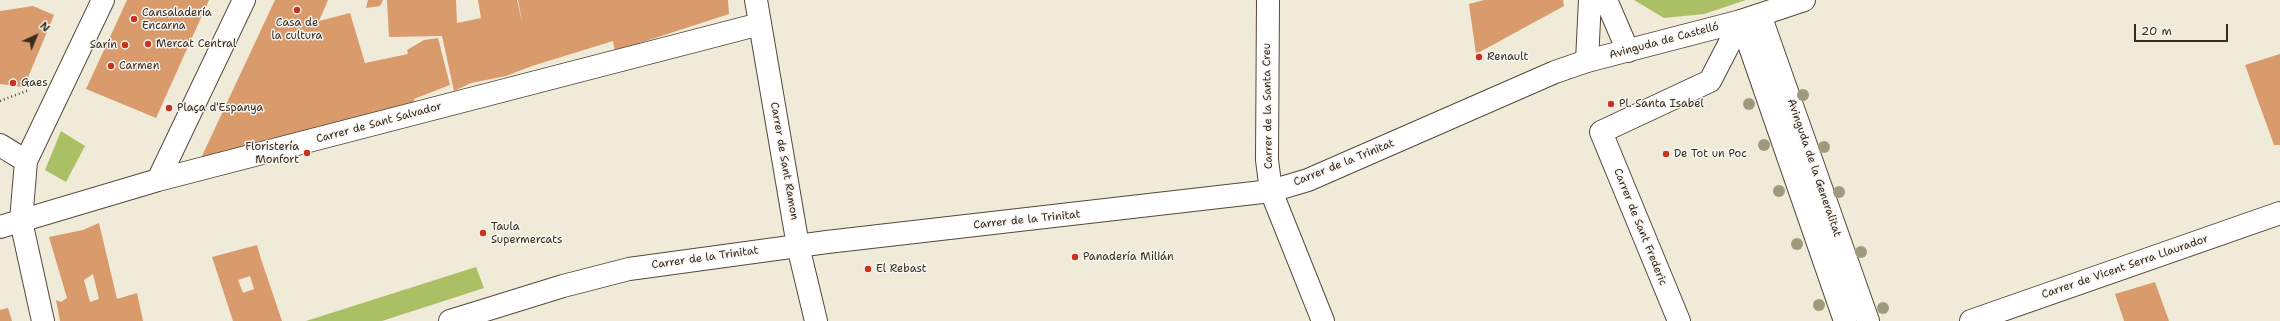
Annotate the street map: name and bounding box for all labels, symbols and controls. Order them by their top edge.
marker: Casa de la cultura [292,5,302,15]
place label: Cansaladería Encarna [142,6,212,32]
marker: Cansaladería Encarna [129,14,139,24]
north arrow [16,16,56,56]
place label: Casa de la cultura [272,16,322,42]
scale bar [2136,16,2230,42]
text: N [36,19,53,35]
street label: Avinguda de Castelló [1608,20,1720,62]
text: 20 m [2141,23,2172,39]
place label: Mercat Central [156,37,236,51]
place label: Sarín [90,38,117,52]
marker: Mercat Central [143,39,153,49]
marker: Sarín [120,40,130,50]
street label: Carrer de la Santa Creu [1260,43,1276,169]
place label: Renault [1487,50,1528,64]
marker: Renault [1474,52,1484,62]
place label: Carmen [119,59,159,73]
marker: Carmen [106,61,116,71]
place label: Gaes [21,76,48,90]
marker: Gaes [8,78,18,88]
place label: Pl. Santa Isabel [1619,97,1704,111]
street label: Avinguda de la Generalitat [1784,97,1844,239]
marker: Pl. Santa Isabel [1606,99,1616,109]
street label: Carrer de Sant Salvador [315,100,443,146]
place label: Plaça d'Espanya [177,101,263,115]
street label: Carrer de Sant Ramon [767,101,801,221]
marker: Plaça d'Espanya [164,103,174,113]
street label: Carrer de la Trinitat [1292,137,1396,189]
place label: Floristería Monfort [245,140,299,166]
place label: De Tot un Poc [1674,147,1747,161]
marker: Floristería Monfort [302,148,312,158]
marker: De Tot un Poc [1661,149,1671,159]
street label: Carrer de Sant Frederic [1610,167,1670,287]
street label: Carrer de la Trinitat [973,208,1081,232]
place label: Taula Supermercats [491,220,563,246]
marker: Taula Supermercats [478,228,488,238]
street label: Carrer de Vicent Serra Llaurador [2040,232,2210,302]
street label: Carrer de la Trinitat [651,244,759,272]
place label: Panadería Milián [1083,250,1174,264]
marker: Panadería Milián [1070,252,1080,262]
place label: El Rebast [876,262,927,276]
marker: El Rebast [863,264,873,274]

